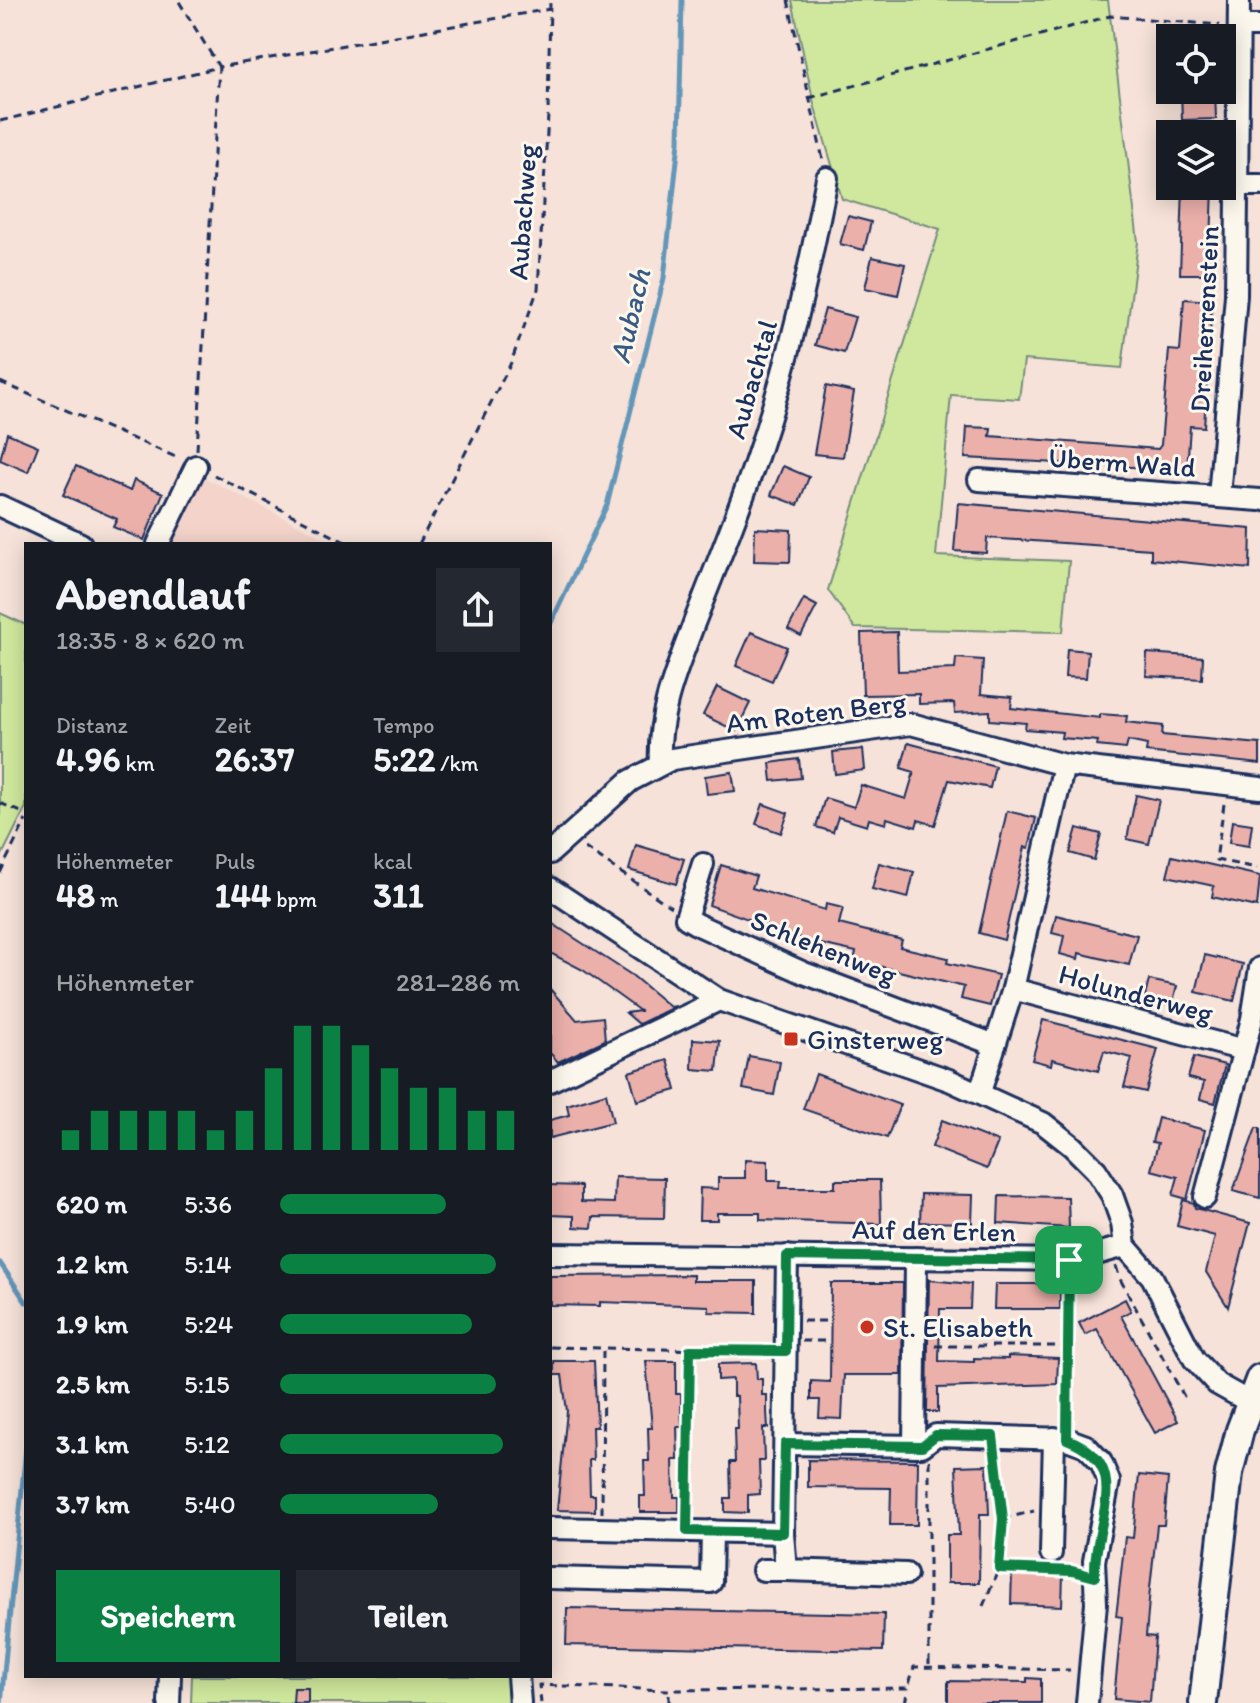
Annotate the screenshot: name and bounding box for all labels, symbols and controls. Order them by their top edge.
map controls [1156,24,1236,200]
button: locate [1156,24,1236,104]
button: layers [1156,120,1236,200]
street label: Aubachweg [500,142,544,281]
street label: Dreiherrenstein [1182,225,1226,413]
water label: Aubach [601,265,658,367]
street label: Aubachtal [718,316,784,442]
street label: Überm Wald [1047,440,1197,484]
text: Abendlauf [56,567,251,620]
button: share [436,568,520,652]
text: 18:35 · 8 × 620 m [56,624,244,656]
street label: Am Roten Berg [724,684,909,740]
text: Distanz [56,712,128,739]
text: Zeit [215,712,252,739]
text: Tempo [373,712,435,739]
text: 4.96 [56,739,121,780]
text: 26:37 [215,739,294,780]
text: 5:22 [373,739,435,780]
text: km [121,750,155,777]
text: /km [435,750,479,777]
text: Höhenmeter [56,848,173,875]
text: Puls [215,848,255,875]
text: kcal [373,848,412,875]
text: 48 [56,875,95,916]
text: 144 [215,875,271,916]
text: 311 [373,875,423,916]
text: m [95,886,119,913]
text: bpm [271,886,317,913]
street label: Schlehenweg [746,902,903,992]
street label: Holunderweg [1055,956,1218,1030]
text: Höhenmeter [56,966,194,998]
text: 281–286 m [396,966,520,998]
place label: Ginsterweg [807,1022,944,1056]
marker: Ginsterweg [782,1030,800,1048]
text: 620 m [56,1188,127,1220]
text: 5:36 [184,1188,232,1220]
street label: Auf den Erlen [852,1212,1016,1248]
pin [1035,1226,1103,1294]
icon: arrive [1047,1238,1091,1282]
text: 1.2 km [56,1248,128,1280]
text: 5:14 [184,1248,232,1280]
text: 1.9 km [56,1308,128,1340]
text: 5:24 [184,1308,233,1340]
place label: St. Elisabeth [883,1310,1033,1344]
marker: St. Elisabeth [858,1318,876,1336]
text: 2.5 km [56,1368,130,1400]
text: 5:15 [184,1368,230,1400]
text: 3.1 km [56,1428,129,1460]
text: 5:12 [184,1428,230,1460]
text: 3.7 km [56,1488,130,1520]
text: 5:40 [184,1488,236,1520]
button: Speichern [56,1570,280,1662]
button: Teilen [296,1570,520,1662]

